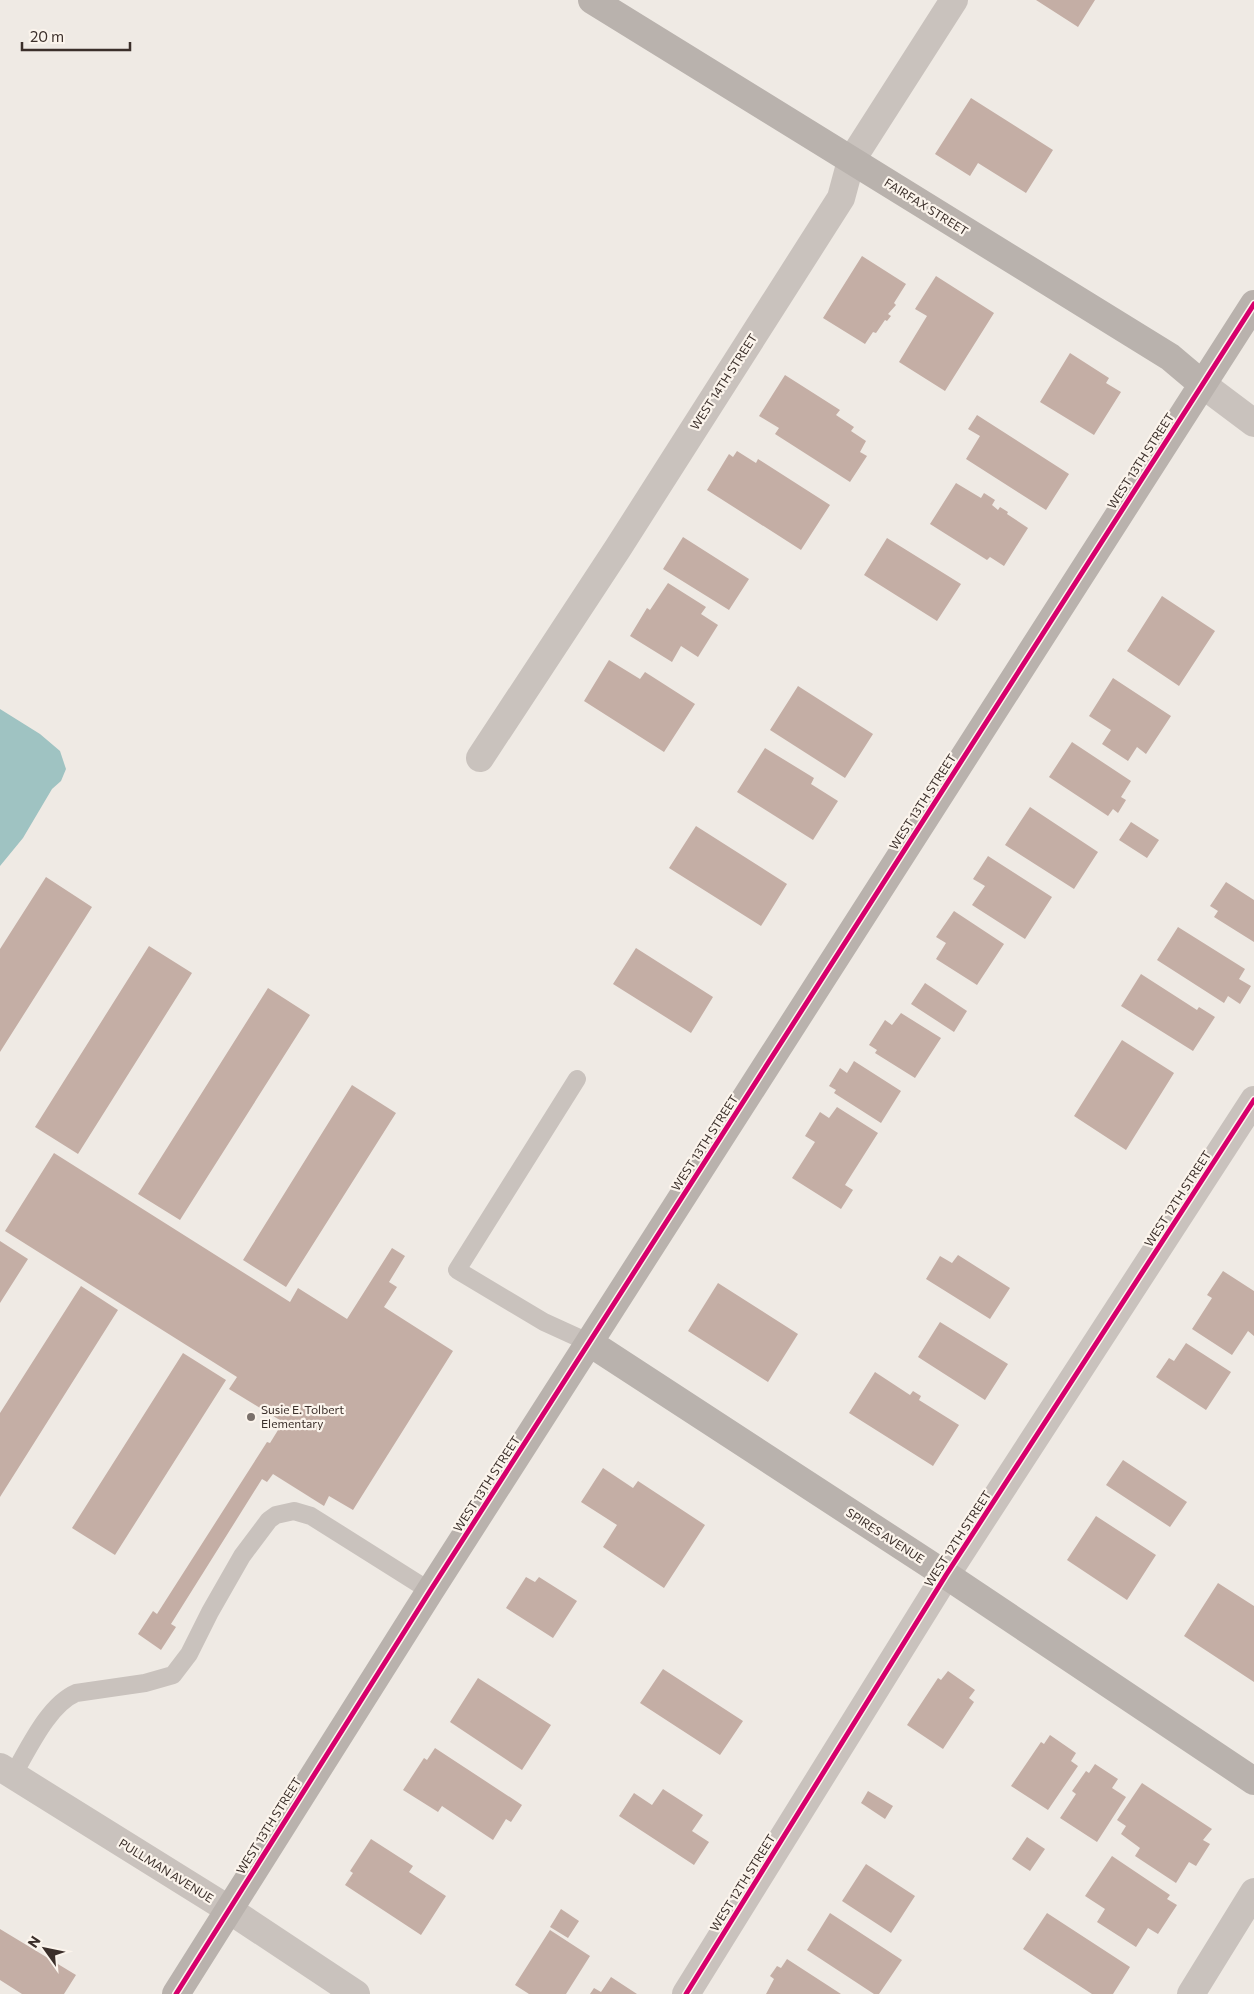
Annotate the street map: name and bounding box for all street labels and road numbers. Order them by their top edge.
street label: FAIRFAX STREET [882,175,971,238]
street label: WEST 14TH STREET [687,331,760,432]
street label: WEST 13TH STREET [1104,410,1177,511]
street label: WEST 13TH STREET [886,751,959,852]
street label: WEST 13TH STREET [668,1092,741,1193]
street label: WEST 12TH STREET [1141,1148,1214,1249]
street label: WEST 13TH STREET [450,1433,523,1534]
street label: WEST 12TH STREET [921,1488,994,1589]
street label: SPIRES AVENUE [844,1505,927,1566]
street label: WEST 13TH STREET [233,1774,304,1876]
street label: WEST 12TH STREET [707,1831,778,1933]
street label: PULLMAN AVENUE [117,1835,216,1905]

